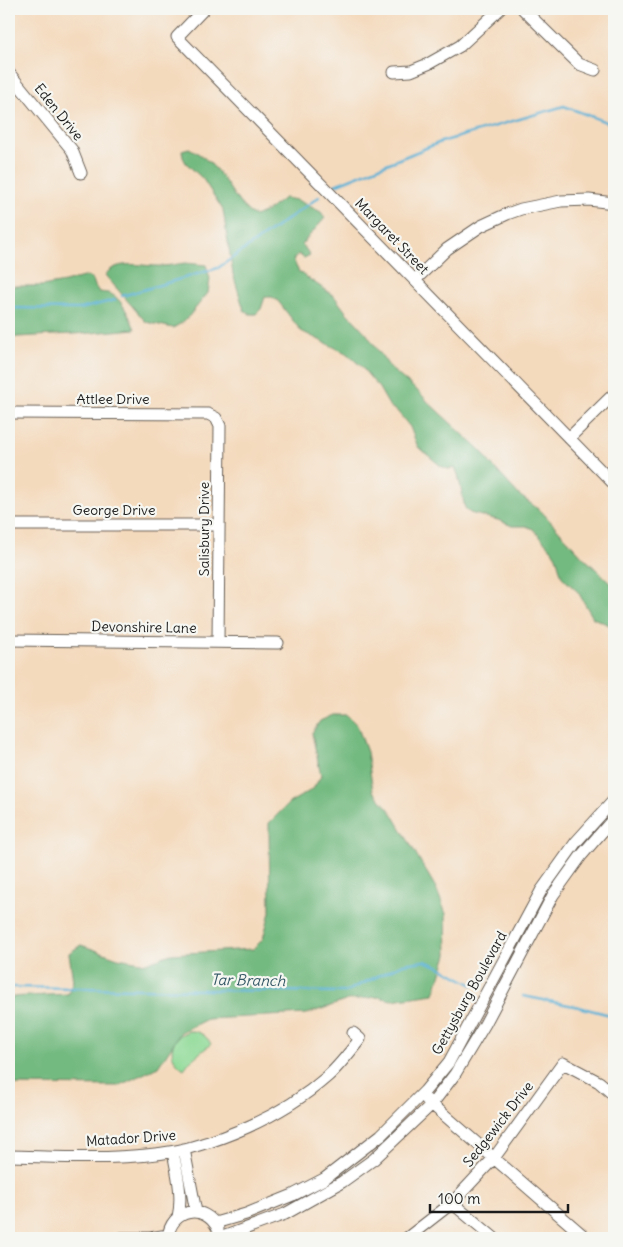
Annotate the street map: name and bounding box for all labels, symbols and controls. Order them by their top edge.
street label: Eden Drive [31,80,87,144]
street label: Margaret Street [351,194,433,278]
street label: Attlee Drive [77,390,149,408]
street label: Salisbury Drive [195,482,213,576]
street label: George Drive [73,501,155,519]
street label: Devonshire Lane [91,617,197,637]
street label: Gettysburg Boulevard [428,928,510,1058]
water label: Tar Branch [211,970,286,990]
street label: Sedgewick Drive [459,1078,537,1170]
street label: Matador Drive [85,1126,177,1150]
scale bar [430,1182,568,1214]
text: 100 m [438,1189,480,1208]

